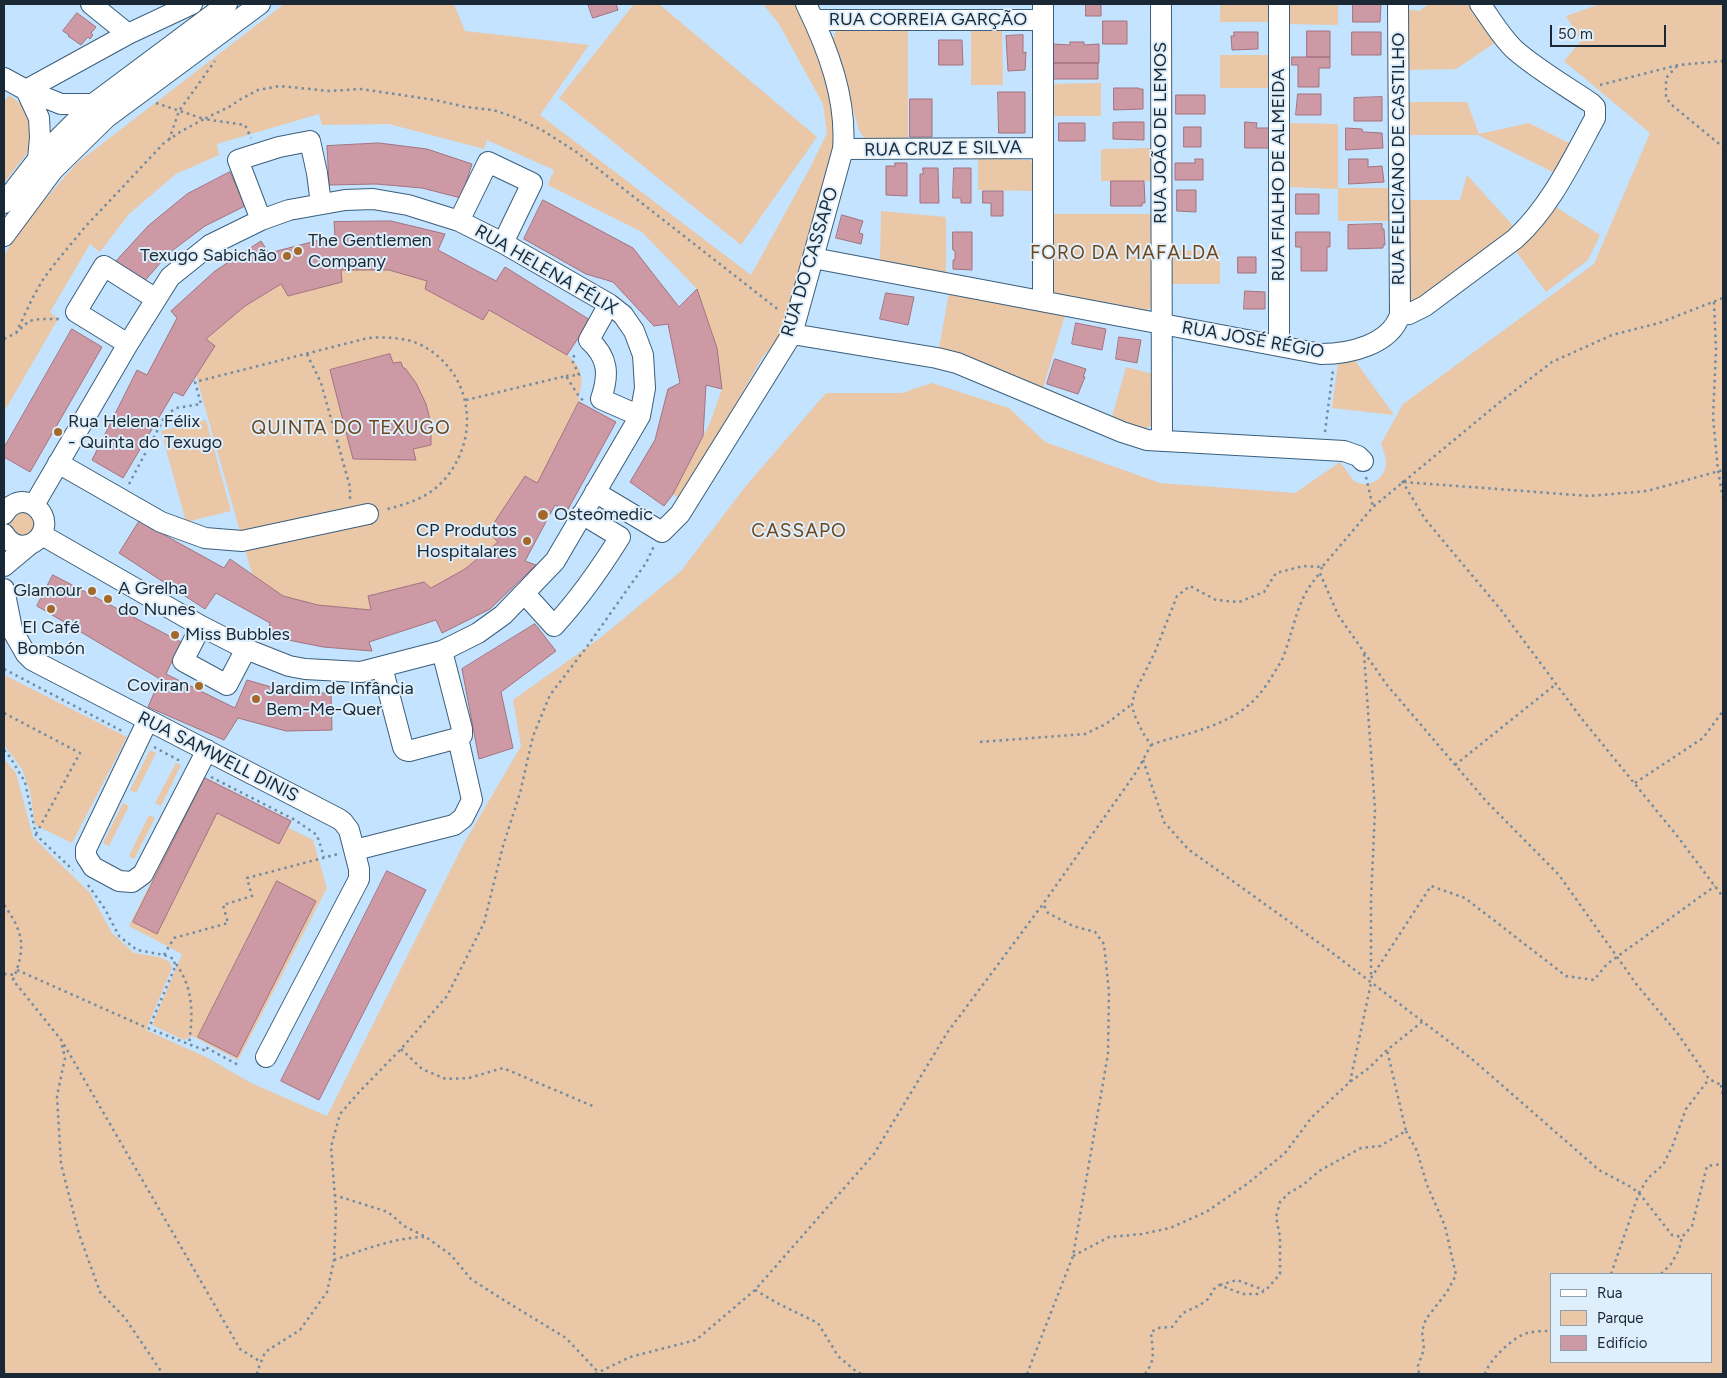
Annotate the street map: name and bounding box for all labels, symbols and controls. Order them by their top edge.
street label: RUA CORREIA GARÇÃO [829,9,1027,31]
scale bar [1552,15,1668,47]
text: 50 m [1558,25,1593,43]
street label: RUA FELICIANO DE CASTILHO [1388,32,1410,286]
street label: RUA JOÃO DE LEMOS [1150,42,1172,224]
street label: RUA FIALHO DE ALMEIDA [1268,68,1290,282]
street label: RUA CRUZ E SILVA [864,137,1022,161]
street label: RUA DO CASSAPO [777,185,843,339]
street label: RUA HELENA FÉLIX [471,220,621,320]
place label: The Gentlemen Company [308,230,432,272]
district label: FORO DA MAFALDA [1028,242,1222,264]
place label: Texugo Sabichão [140,245,277,267]
marker: The Gentlemen Company [292,245,304,257]
marker: Texugo Sabichão [281,250,293,262]
street label: RUA JOSÉ RÉGIO [1180,317,1326,363]
place label: Rua Helena Félix - Quinta do Texugo [68,411,222,454]
district label: QUINTA DO TEXUGO [249,417,453,439]
marker: Rua Helena Félix - Quinta do Texugo [52,426,64,438]
place label: Osteomedic [554,504,653,526]
marker: Osteomedic [536,508,550,522]
place label: CP Produtos Hospitalares [416,520,517,562]
district label: CASSAPO [750,520,848,542]
marker: CP Produtos Hospitalares [521,535,533,547]
place label: A Grelha do Nunes [118,578,196,620]
place label: Glamour [13,580,82,602]
marker: Glamour [86,585,98,597]
marker: A Grelha do Nunes [102,593,114,605]
marker: El Café Bombón [45,603,57,615]
place label: El Café Bombón [17,617,85,660]
place label: Miss Bubbles [185,624,290,646]
marker: Miss Bubbles [169,629,181,641]
place label: Coviran [127,675,189,697]
place label: Jardim de Infância Bem-Me-Quer [266,678,414,721]
marker: Coviran [193,680,205,692]
marker: Jardim de Infância Bem-Me-Quer [250,693,262,705]
street label: RUA SAMWELL DINIS [134,707,302,807]
legend [1550,1273,1712,1363]
text: Rua [1597,1284,1622,1302]
text: Parque [1597,1309,1644,1327]
text: Edifício [1597,1334,1647,1352]

